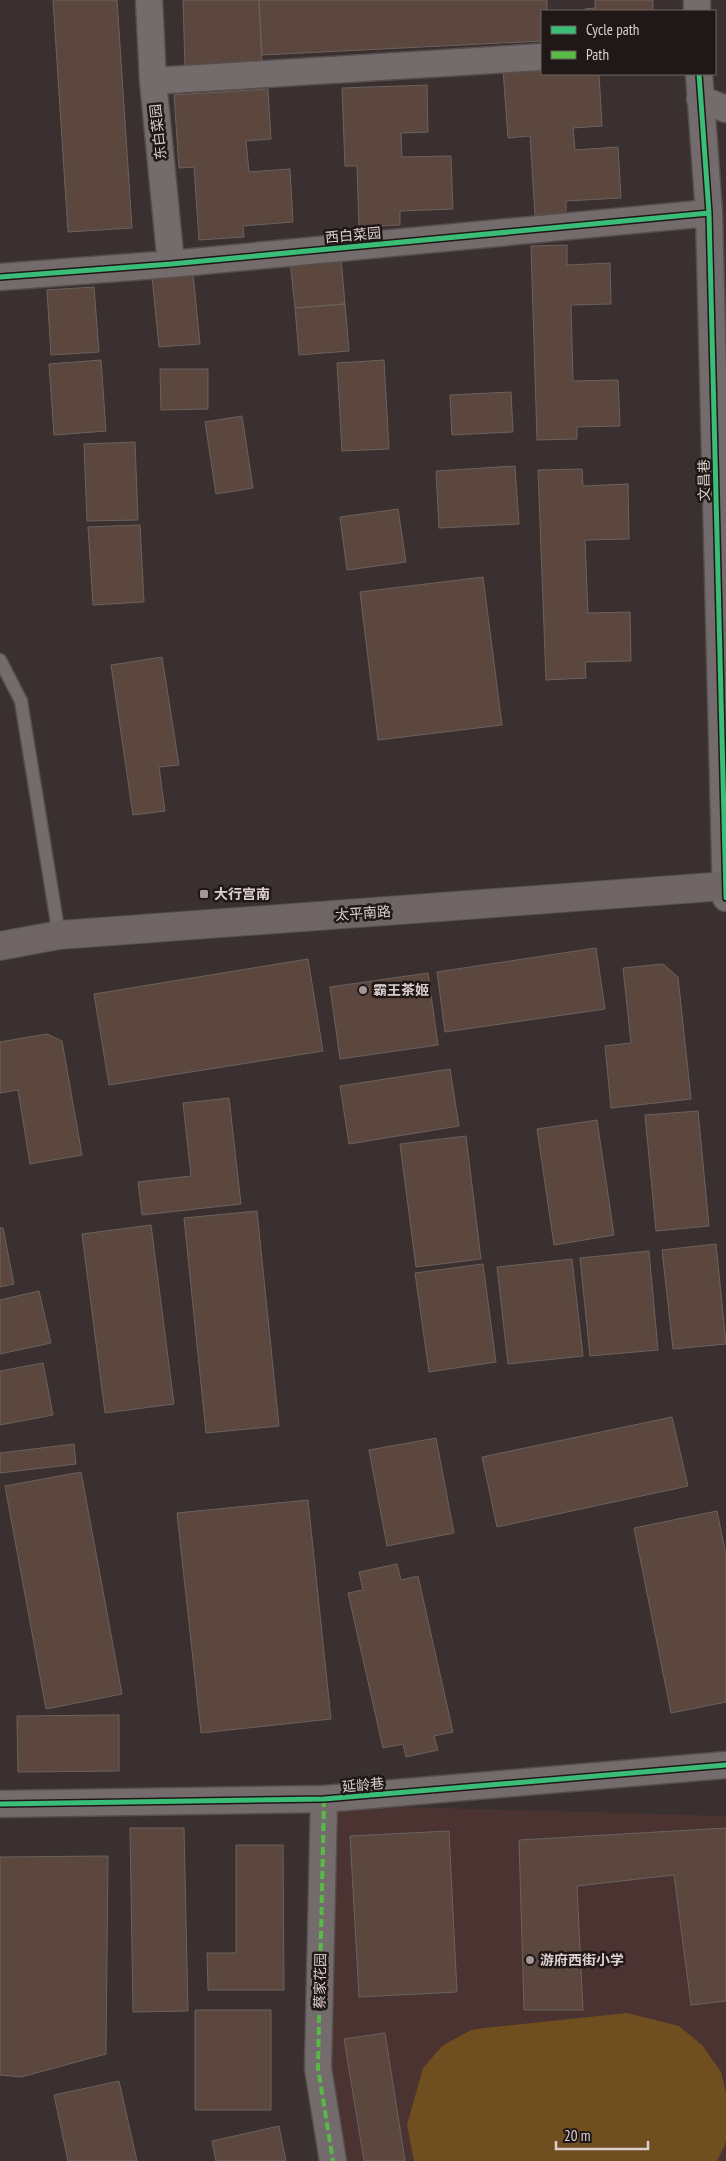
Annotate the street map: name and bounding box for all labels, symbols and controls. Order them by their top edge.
legend [541,10,716,75]
text: Cycle path [586,20,639,39]
text: Path [586,45,609,64]
street label: 东白菜园 [146,103,170,161]
street label: 西白菜园 [324,224,382,246]
street label: 文昌巷 [695,459,713,501]
place label: 大行宫南 [214,885,270,903]
marker: 大行宫南 [198,888,210,900]
street label: 太平南路 [334,902,392,924]
place label: 霸王茶姬 [373,981,429,999]
marker: 霸王茶姬 [357,984,369,996]
street label: 延龄巷 [341,1774,385,1796]
place label: 游府西街小学 [540,1951,624,1969]
street label: 蔡家花园 [311,1953,329,2009]
marker: 游府西街小学 [524,1954,536,1966]
scale bar [556,2118,648,2150]
text: 20 m [564,2126,590,2145]

